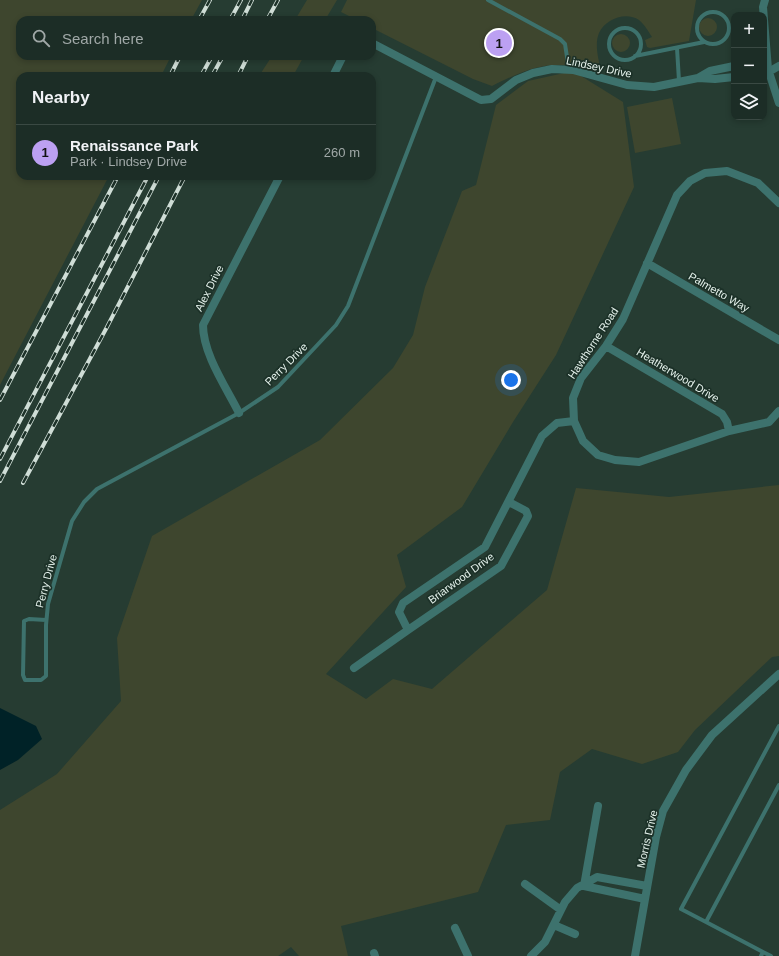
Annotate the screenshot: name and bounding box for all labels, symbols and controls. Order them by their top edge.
map controls [731,12,767,120]
button: + [731,12,767,48]
search box [16,16,376,60]
icon: search [30,27,52,49]
pin: 1 [486,28,512,58]
text: Search here [62,30,144,47]
button: − [731,48,767,84]
street label: Lindsey Drive [565,54,633,80]
button: layers [731,84,767,120]
text: Nearby [32,88,90,107]
text: Renaissance Park [70,137,198,154]
text: 1 [41,145,49,160]
text: 260 m [324,145,360,160]
text: Park · Lindsey Drive [70,154,187,169]
street label: Alex Drive [192,263,226,313]
street label: Palmetto Way [687,270,752,314]
street label: Hawthorne Road [565,305,621,381]
street label: Perry Drive [262,340,310,388]
street label: Heatherwood Drive [635,346,721,404]
your location [501,370,521,390]
street label: Briarwood Drive [426,550,496,606]
street label: Perry Drive [33,553,59,609]
street label: Morris Drive [634,809,660,869]

